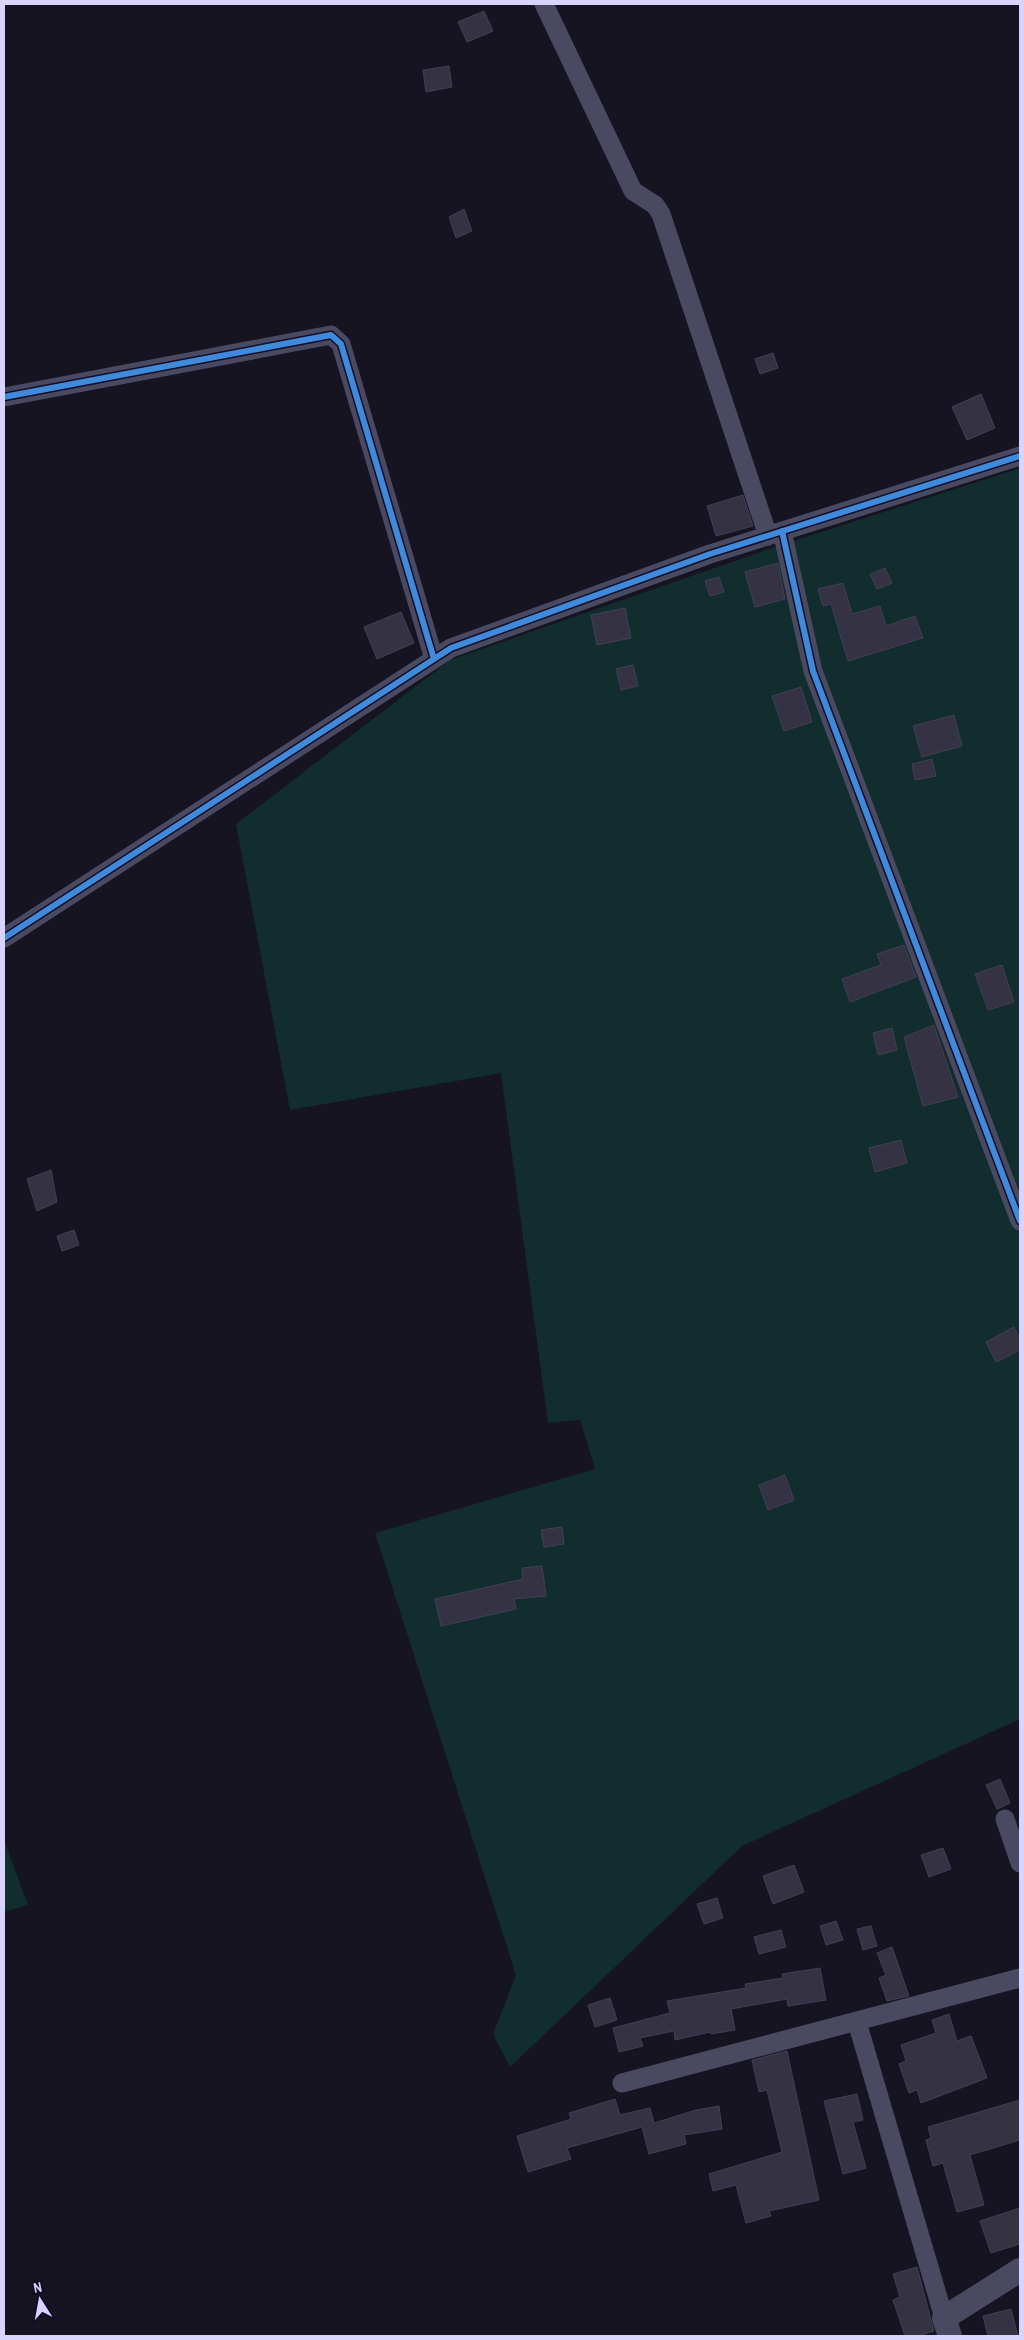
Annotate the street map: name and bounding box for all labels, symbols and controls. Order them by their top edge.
north arrow [15,2275,65,2325]
text: N [32,2278,43,2297]

